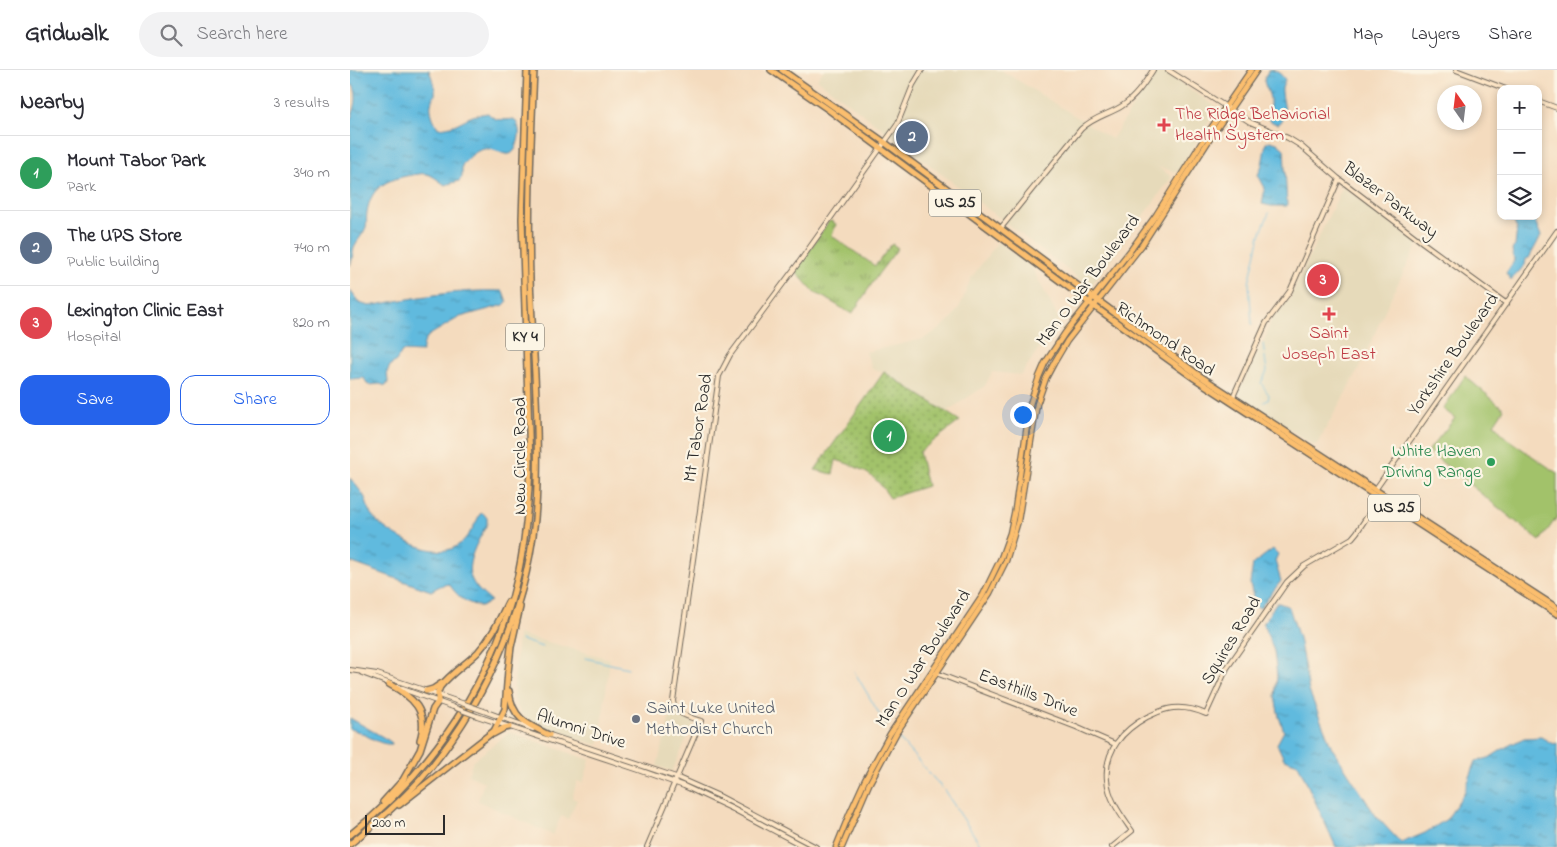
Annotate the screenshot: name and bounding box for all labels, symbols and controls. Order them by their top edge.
search box [139,12,489,57]
text: Gridwalk [25,17,109,52]
icon: search [157,21,185,49]
text: Search here [197,21,288,48]
text: Map [1353,22,1383,48]
text: Layers [1411,22,1461,48]
text: Share [1489,22,1532,48]
north arrow [1437,85,1482,130]
map controls [1497,85,1542,220]
button: + [1497,85,1542,130]
text: Nearby [20,88,84,118]
text: 3 results [274,91,330,115]
place label: The Ridge Behaviorial Health System [1175,102,1330,149]
pin: 2 [896,118,928,156]
marker: The Ridge Behaviorial Health System [1157,118,1171,132]
button: − [1497,130,1542,175]
text: Mount Tabor Park [67,148,206,175]
street label: Blazer Parkway [1336,156,1443,246]
text: 1 [33,161,39,185]
text: 340 m [293,161,330,185]
text: Park [67,175,96,199]
button: layers [1497,175,1542,220]
road number: US 25 [929,190,981,216]
street label: Man O War Boulevard [1031,210,1147,352]
text: The UPS Store [67,223,182,250]
text: 2 [32,236,40,260]
text: 740 m [293,236,330,260]
text: Public building [67,250,159,274]
pin: 3 [1307,261,1339,299]
street label: Yorkshire Boulevard [1402,288,1506,422]
street label: Richmond Road [1110,296,1220,384]
text: Lexington Clinic East [67,298,224,325]
marker: Saint Joseph East [1322,307,1336,321]
text: 3 [33,311,39,335]
text: 820 m [293,311,330,335]
place label: Saint Joseph East [1282,321,1376,368]
road number: KY 4 [506,323,544,350]
text: Hospital [67,325,121,349]
street label: Mt Tabor Road [678,372,720,484]
button: Save [20,375,170,425]
button: Share [180,375,330,425]
street label: New Circle Road [508,397,534,515]
your location [1010,402,1036,428]
pin: 1 [873,417,905,455]
place label: White Haven Driving Range [1382,439,1482,487]
marker: White Haven Driving Range [1485,456,1497,468]
road number: US 25 [1368,494,1420,522]
street label: Man O War Boulevard [870,585,978,733]
street label: Squires Road [1195,592,1269,690]
street label: Easthills Drive [974,663,1083,725]
place label: Saint Luke United Methodist Church [646,696,775,743]
street label: Alumni Drive [533,703,630,757]
marker: Saint Luke United Methodist Church [630,713,642,725]
scale bar [365,812,445,835]
text: 200 m [372,813,405,834]

